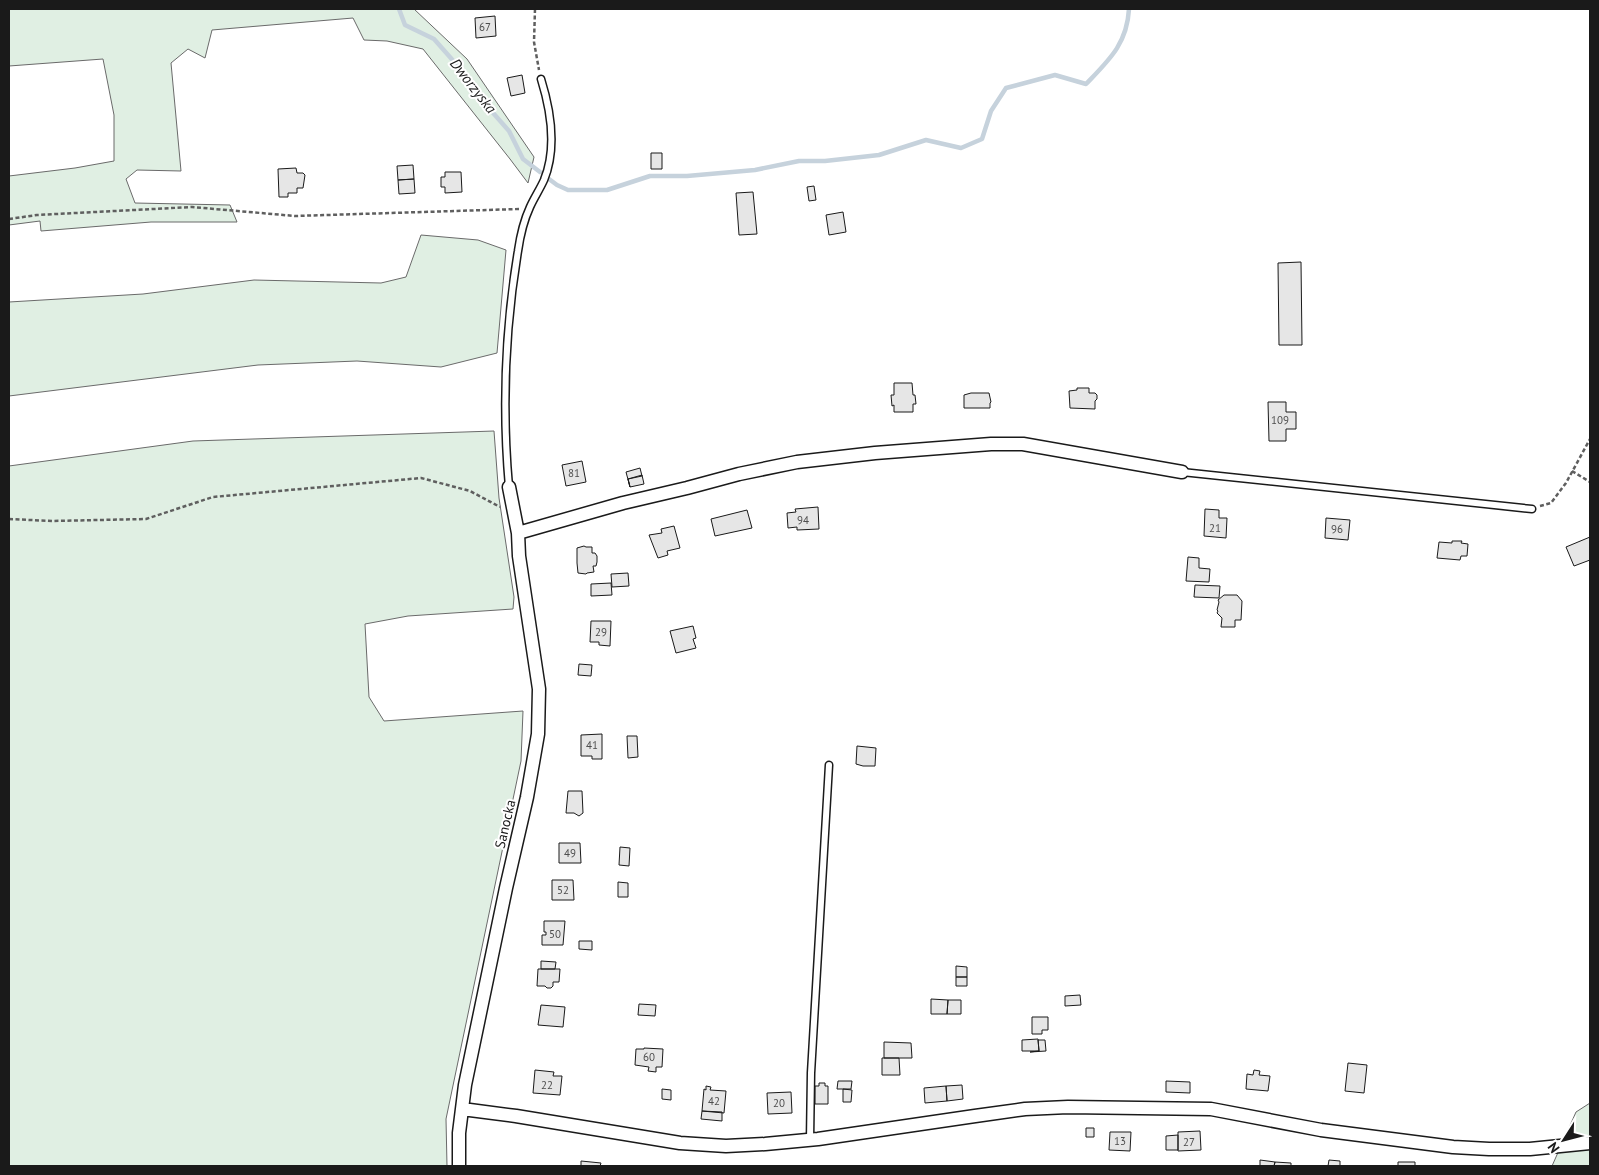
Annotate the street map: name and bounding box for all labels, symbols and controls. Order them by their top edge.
house number: 67 [479,20,491,34]
water label: Dworzyska [446,54,501,118]
house number: 109 [1271,413,1289,427]
house number: 81 [568,466,580,480]
house number: 94 [797,513,809,527]
house number: 21 [1209,521,1221,535]
house number: 96 [1331,522,1343,536]
house number: 29 [595,625,607,639]
house number: 41 [586,738,598,752]
street label: Sanocka [491,798,519,850]
house number: 49 [564,846,576,860]
house number: 52 [557,883,569,897]
house number: 50 [549,927,561,941]
house number: 60 [643,1050,655,1064]
house number: 22 [541,1078,553,1092]
house number: 42 [708,1094,720,1108]
house number: 20 [773,1096,785,1110]
north arrow [1539,1115,1589,1165]
house number: 13 [1114,1134,1126,1148]
house number: 27 [1183,1135,1195,1149]
text: N [1543,1139,1563,1157]

